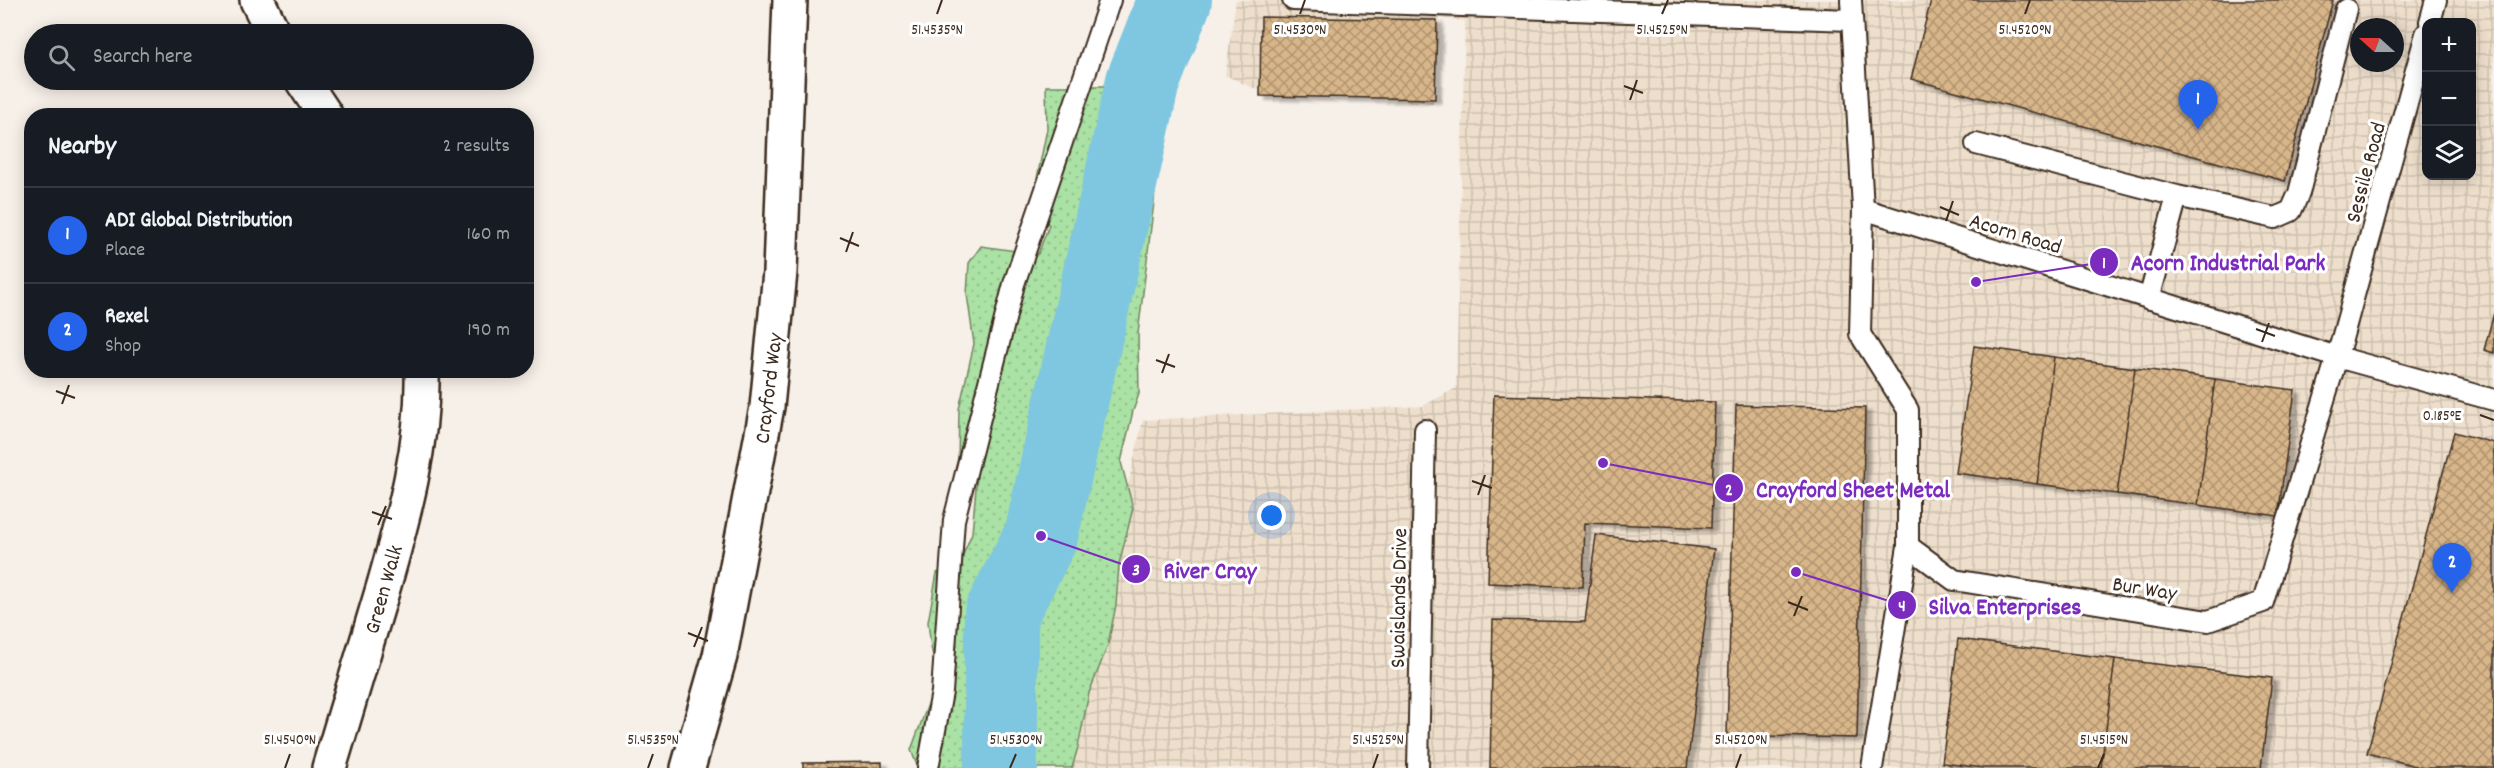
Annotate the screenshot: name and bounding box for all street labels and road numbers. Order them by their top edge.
street label: Sessile Road [2339,119,2396,227]
street label: Acorn Road [1965,207,2065,264]
street label: Crayford Way [748,330,793,445]
street label: Swaislands Drive [1384,528,1417,668]
street label: Green Walk [358,542,413,638]
street label: Bur Way [2110,570,2180,611]

